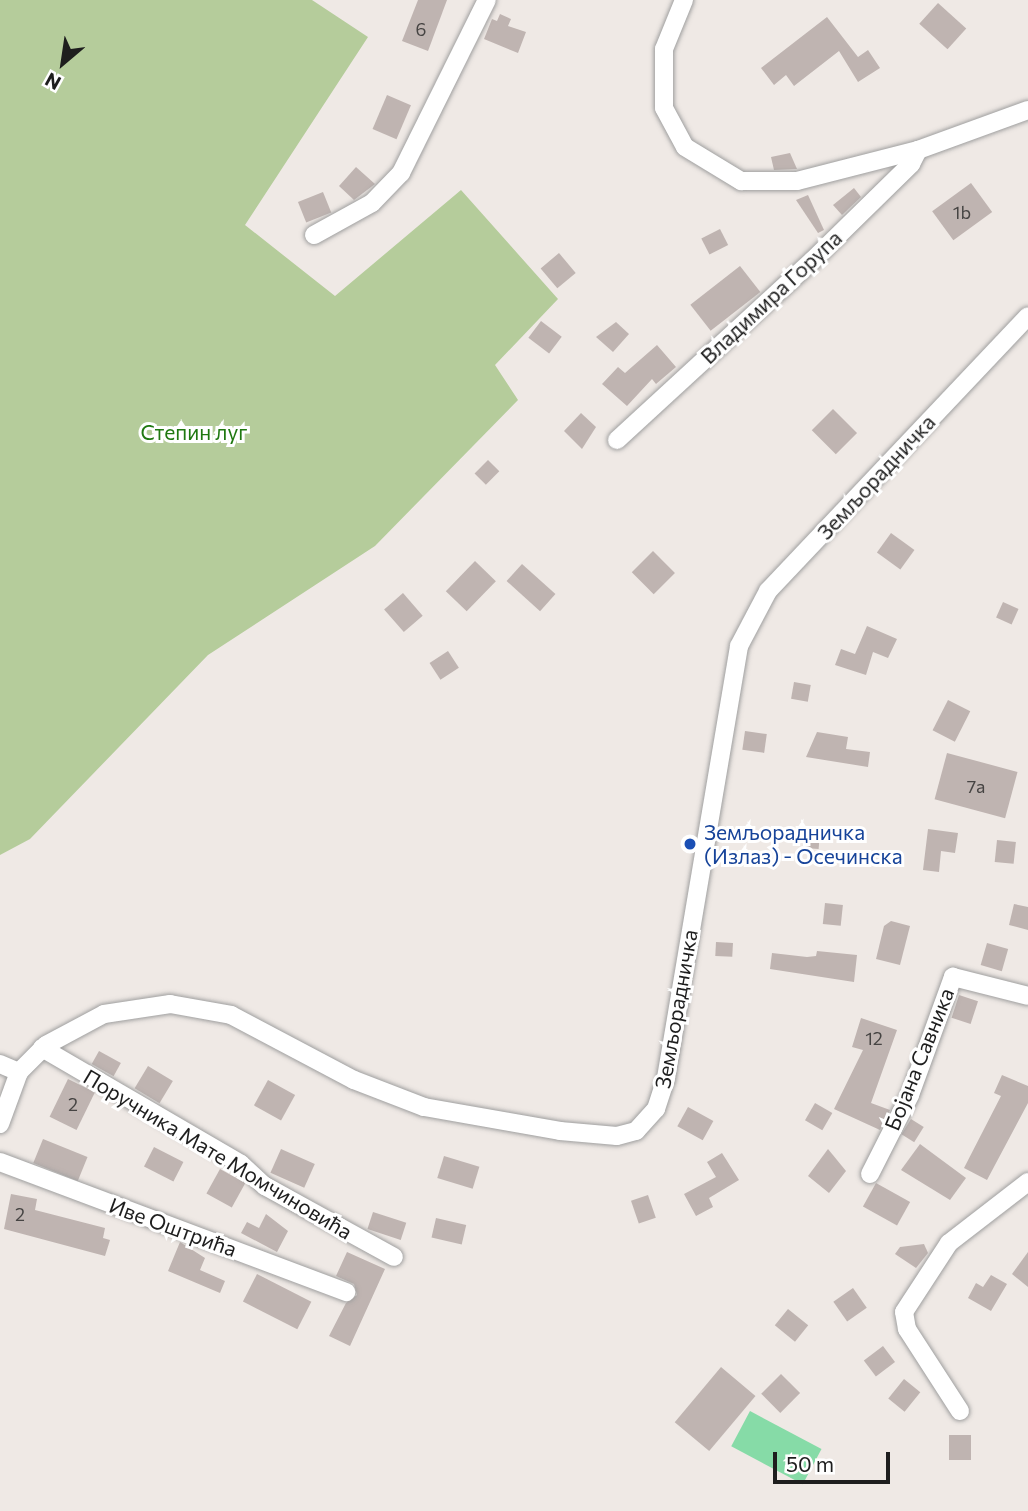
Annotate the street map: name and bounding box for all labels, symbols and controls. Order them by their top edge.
house number: 6 [416,18,426,40]
north arrow [28,28,98,98]
text: N [41,68,64,95]
house number: 1b [953,201,971,223]
street label: Владимира Горупа [695,225,847,369]
street label: Земљорадничка [812,410,940,544]
park label: Степин луг [140,419,248,445]
house number: 7a [967,775,985,797]
place label: Земљорадничка (Излаз) - Осечинска [704,819,903,869]
marker: Земљорадничка (Излаз) - Осечинска [682,836,698,852]
street label: Земљорадничка [650,928,702,1090]
street label: Бојана Савника [879,984,959,1134]
house number: 12 [865,1027,883,1049]
street label: Поручника Мате Момчиновића [79,1064,357,1244]
house number: 2 [68,1093,78,1115]
street label: Иве Оштрића [106,1192,240,1262]
house number: 2 [15,1203,25,1225]
scale bar [776,1438,893,1482]
text: 50 m [786,1451,834,1476]

